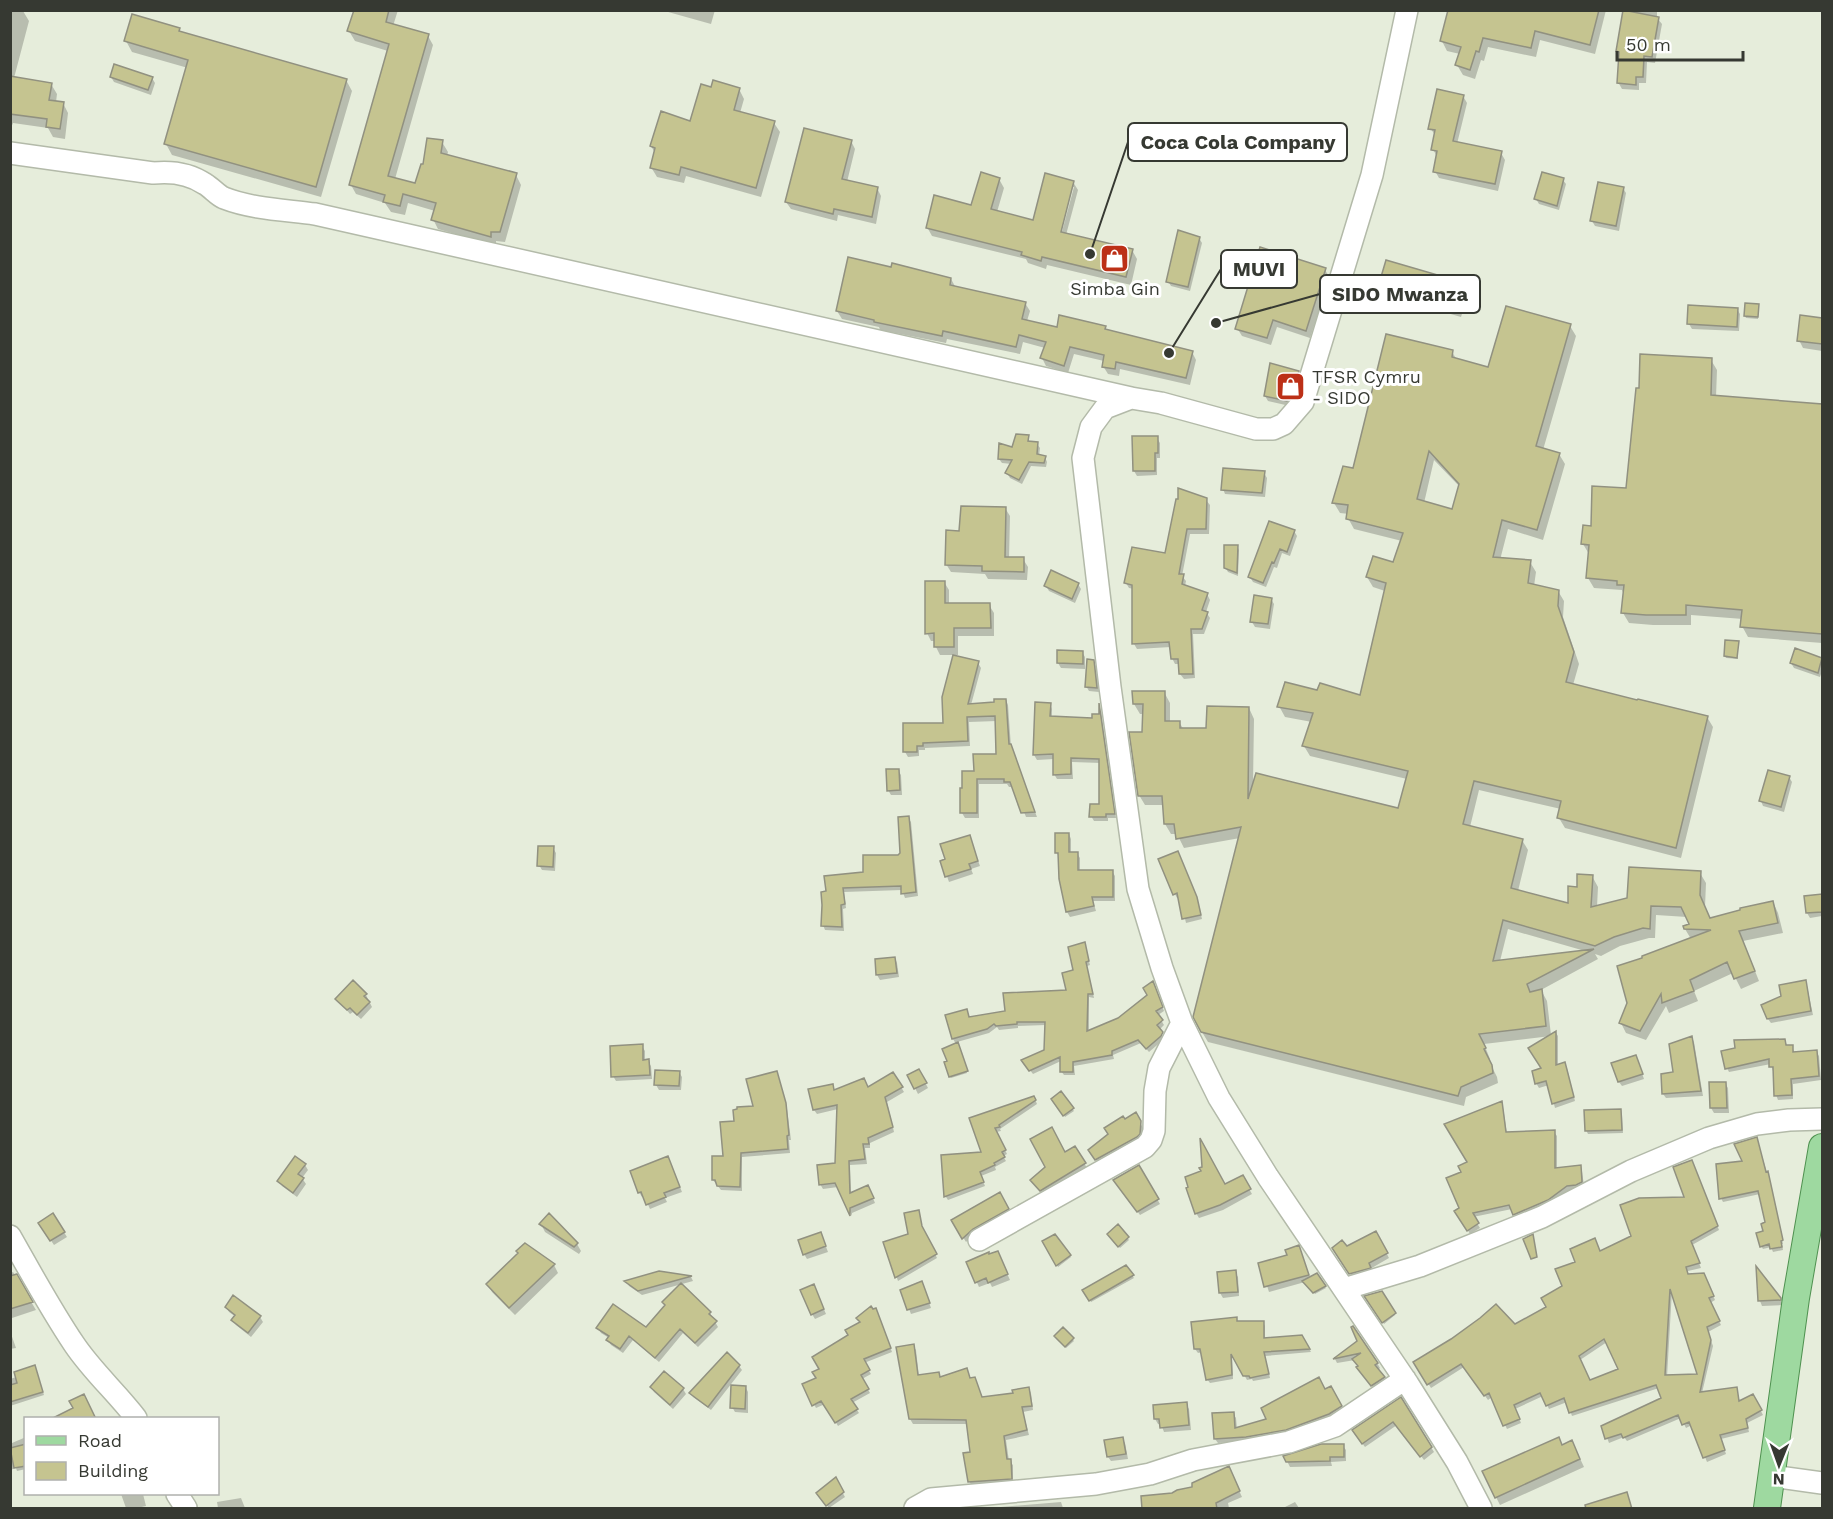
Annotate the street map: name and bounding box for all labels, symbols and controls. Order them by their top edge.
scale bar [1617,24,1743,62]
text: 50 m [1626,34,1671,55]
callout: Coca Cola Company [1128,123,1347,161]
text: Coca Cola Company [1140,130,1336,154]
shop icon: Simba Gin [1099,243,1131,275]
callout: MUVI [1221,250,1297,288]
text: MUVI [1233,257,1285,281]
callout: SIDO Mwanza [1320,275,1480,313]
place label: Simba Gin [1070,278,1160,299]
text: SIDO Mwanza [1332,282,1468,306]
place label: TFSR Cymru - SIDO [1312,366,1421,408]
shop icon: TFSR Cymru - SIDO [1275,370,1307,402]
legend [24,1417,219,1495]
text: Road [78,1430,122,1451]
north arrow [1749,1435,1809,1495]
text: Building [78,1460,148,1481]
text: N [1773,1470,1785,1489]

